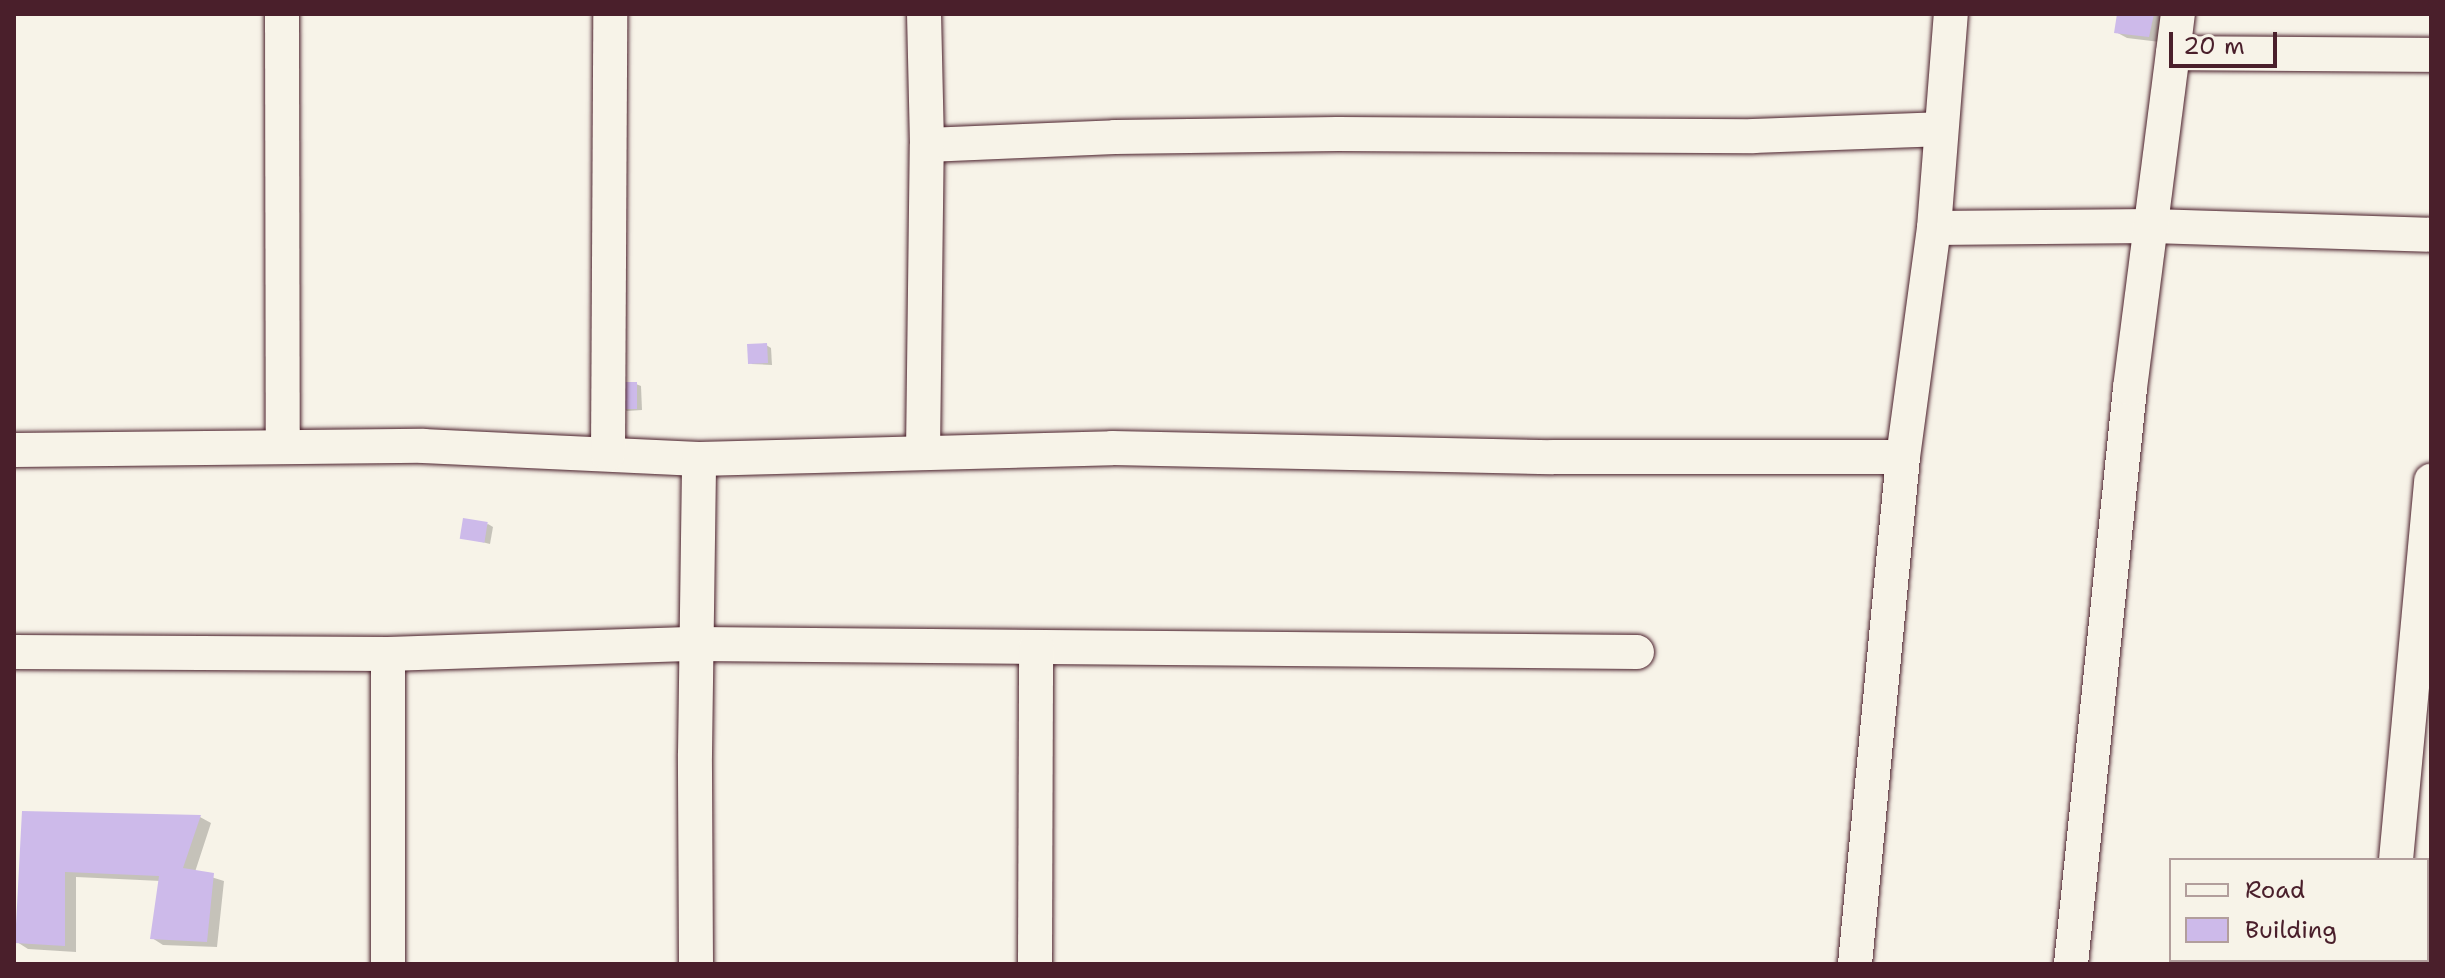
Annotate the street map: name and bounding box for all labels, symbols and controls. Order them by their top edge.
scale bar [2173,16,2281,66]
text: 20 m [2183,30,2245,62]
legend [2169,858,2429,962]
text: Road [2245,874,2305,906]
text: Building [2245,914,2337,946]

